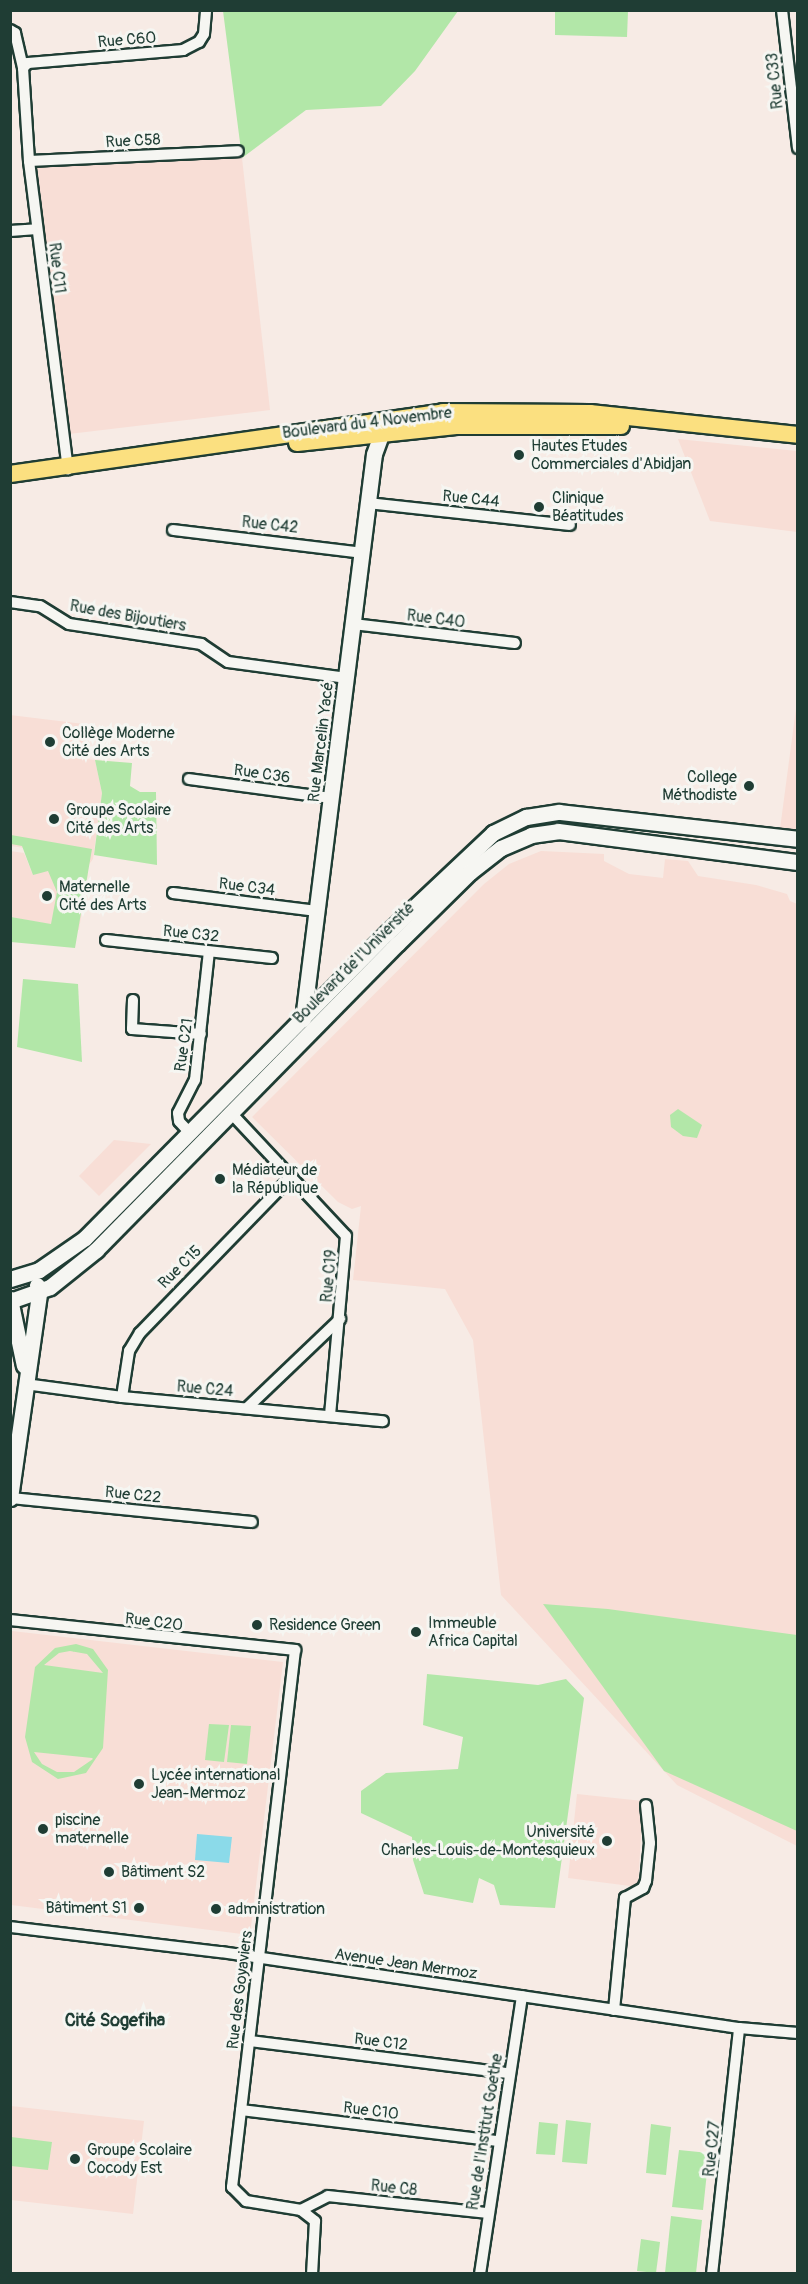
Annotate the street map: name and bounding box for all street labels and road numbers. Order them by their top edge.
street label: Rue C60 [97,28,157,52]
street label: Rue C33 [763,52,787,110]
street label: Rue C58 [105,130,161,152]
street label: Rue C11 [44,241,70,295]
street label: Boulevard du 4 Novembre [281,403,453,443]
street label: Rue C44 [442,486,500,512]
street label: Rue C42 [241,512,299,538]
street label: Rue des Bijoutiers [68,596,188,636]
street label: Rue C40 [406,606,466,632]
street label: Rue Marcelin Yacé [304,681,338,803]
street label: Rue C36 [233,761,291,787]
street label: Rue C34 [218,874,276,900]
street label: Boulevard de l'Université [289,898,419,1028]
street label: Rue C32 [162,922,220,946]
street label: Rue C21 [171,1017,197,1073]
street label: Rue C15 [154,1241,206,1293]
street label: Rue C19 [317,1249,341,1303]
street label: Rue C24 [176,1377,234,1401]
street label: Rue C22 [104,1483,162,1507]
street label: Rue C20 [124,1609,184,1635]
street label: Rue des Goyaviers [223,1930,257,2050]
street label: Avenue Jean Mermoz [333,1944,479,1984]
street label: Rue C12 [353,2029,409,2055]
street label: Rue de l'Institut Goethe [463,2052,507,2212]
street label: Rue C10 [342,2098,400,2124]
street label: Rue C27 [700,2120,724,2178]
street label: Rue C8 [370,2176,418,2200]

